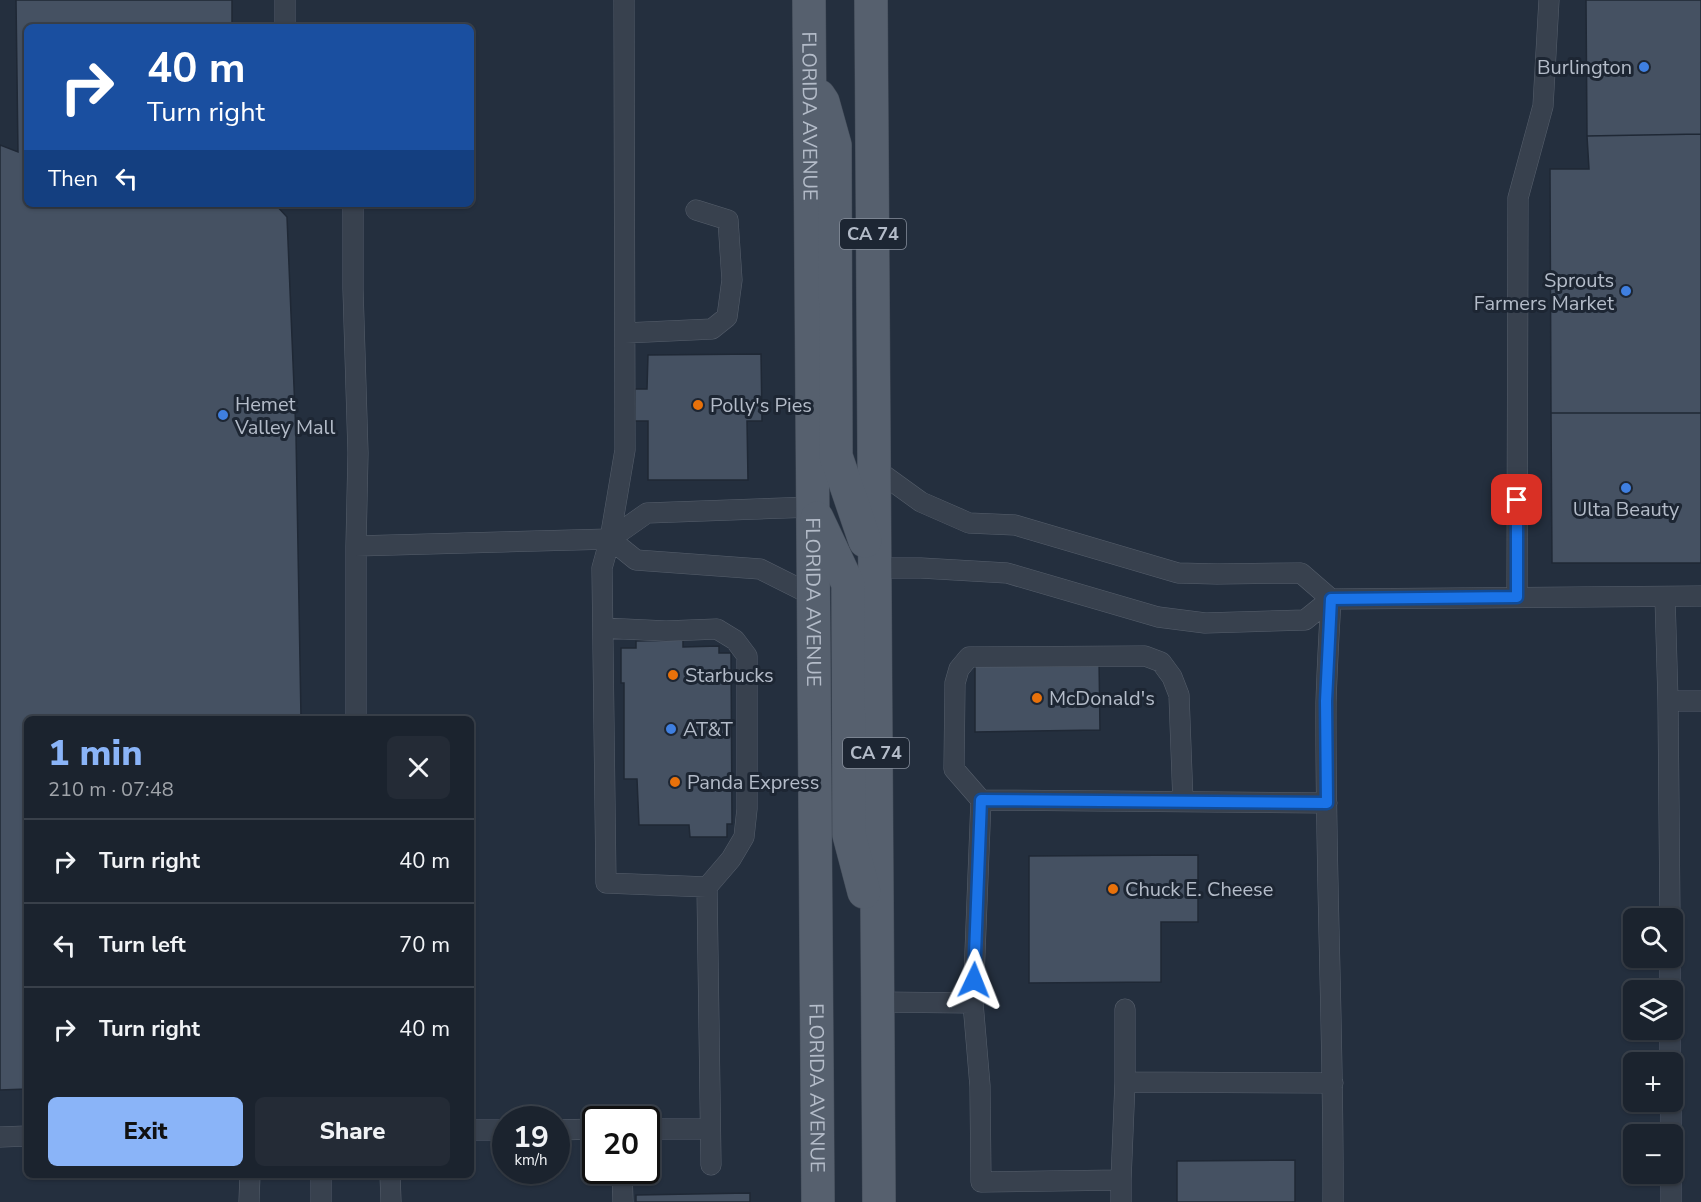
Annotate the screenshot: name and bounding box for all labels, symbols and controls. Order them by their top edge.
street label: FLORIDA AVENUE [795,31,824,201]
text: 40 m [147,40,246,97]
icon: right [48,48,126,126]
place label: Burlington [1537,54,1632,81]
marker: Burlington [1637,60,1651,74]
text: Turn right [147,94,265,131]
icon: left [110,162,143,195]
text: Then [48,164,98,194]
road number: CA 74 [840,219,906,249]
place label: Sprouts Farmers Market [1474,267,1615,317]
marker: Sprouts Farmers Market [1619,284,1633,298]
place label: Hemet Valley Mall [234,391,336,441]
place label: Polly's Pies [710,392,812,419]
marker: Polly's Pies [691,398,705,412]
marker: Hemet Valley Mall [216,408,230,422]
pin [1491,474,1542,525]
marker: Ulta Beauty [1619,481,1633,495]
icon: arrive [1500,483,1533,516]
place label: Ulta Beauty [1573,496,1680,523]
street label: FLORIDA AVENUE [799,517,827,687]
place label: Starbucks [685,662,774,689]
marker: Starbucks [666,668,680,682]
place label: McDonald's [1049,685,1155,712]
marker: McDonald's [1030,691,1044,705]
place label: AT&T [683,716,733,743]
marker: AT&T [664,722,678,736]
text: 1 min [48,729,143,778]
button: close [387,736,450,799]
road number: CA 74 [843,738,909,768]
place label: Panda Express [687,769,819,796]
marker: Panda Express [668,775,682,789]
text: 210 m · 07:48 [48,776,174,803]
icon: right [48,845,81,878]
text: Turn right [99,846,200,876]
text: 40 m [399,846,450,876]
place label: Chuck E. Cheese [1125,876,1273,903]
marker: Chuck E. Cheese [1106,882,1120,896]
map controls [1623,908,1683,1184]
button: search [1623,908,1683,968]
icon: left [48,929,81,962]
text: Turn left [99,930,186,960]
text: 70 m [399,930,450,960]
position arrow [942,948,1006,1012]
button: layers [1623,980,1683,1040]
street label: FLORIDA AVENUE [803,1003,831,1173]
icon: right [48,1013,81,1046]
text: Turn right [99,1014,200,1044]
text: 40 m [399,1014,450,1044]
button: + [1623,1052,1683,1112]
button: Exit [48,1097,243,1166]
button: Share [255,1097,450,1166]
speed limit sign: 20 [582,1106,660,1184]
text: 19 [513,1117,549,1158]
button: − [1623,1124,1683,1184]
text: km/h [514,1150,548,1170]

